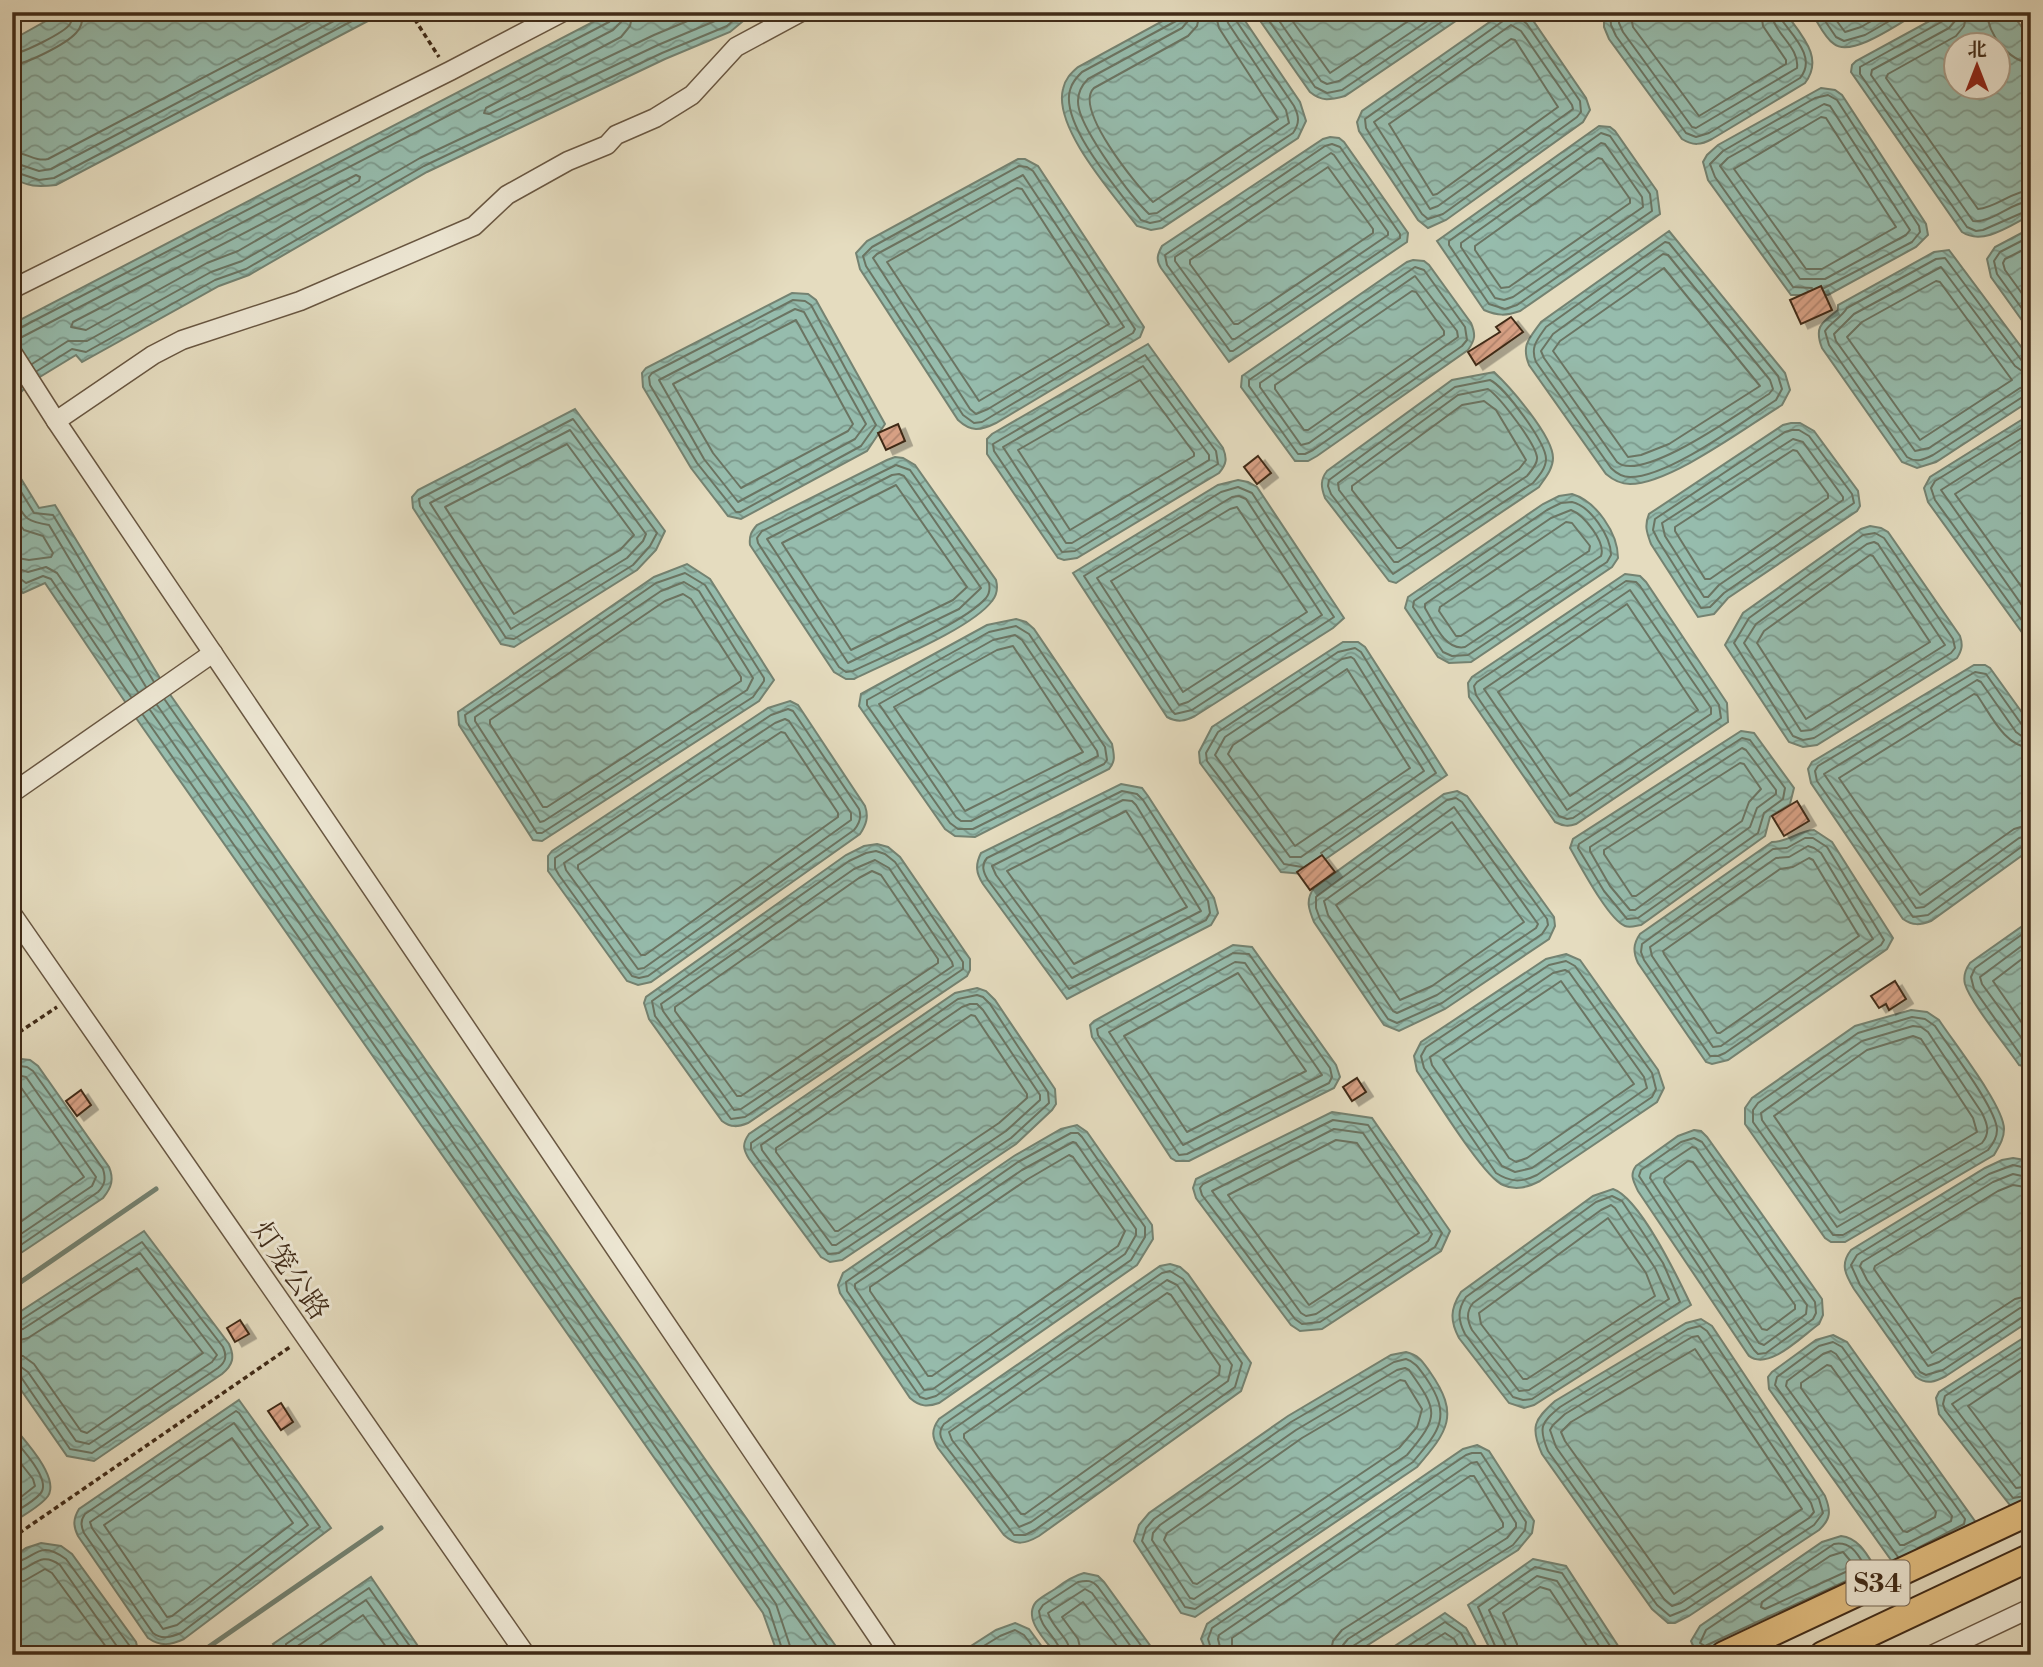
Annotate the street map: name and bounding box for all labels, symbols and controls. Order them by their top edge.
north arrow [1941,32,2011,102]
text: 北 [1967,38,1987,62]
street label: 灯笼公路 [243,1215,336,1327]
road number: S34 [1846,1560,1910,1606]

